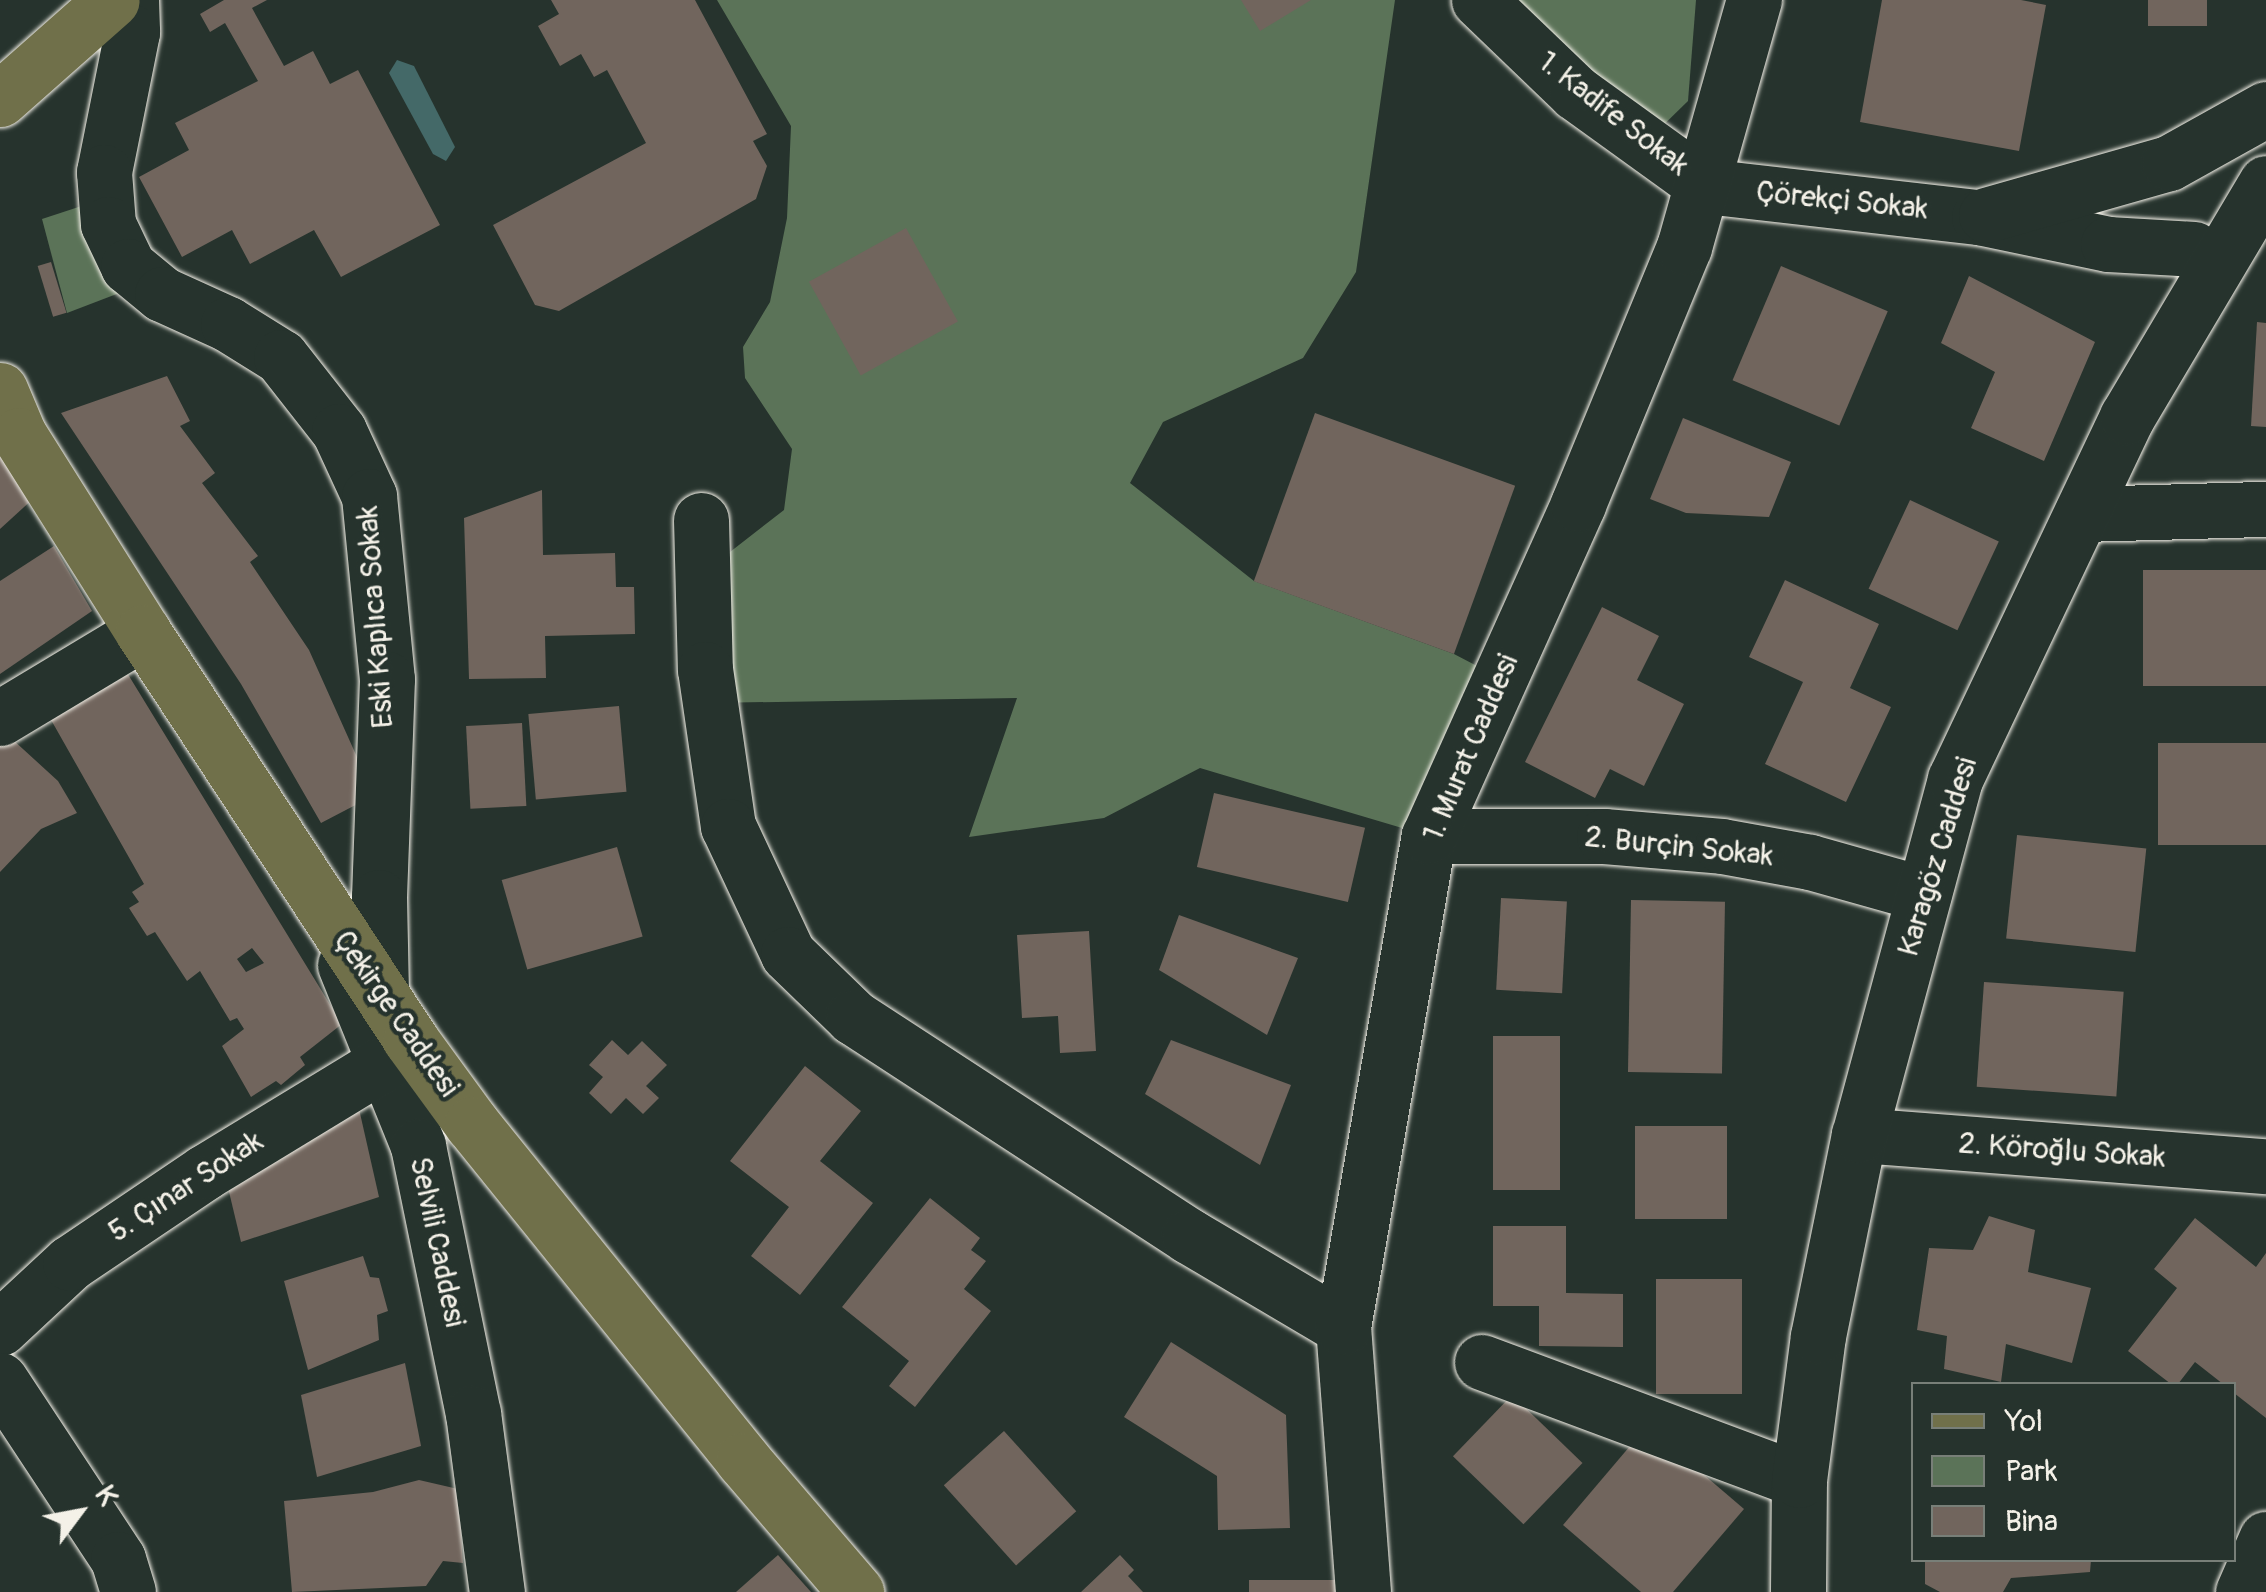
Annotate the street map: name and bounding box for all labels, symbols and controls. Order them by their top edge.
street label: 1. Kadife Sokak [1531,44,1695,184]
street label: Çörekçi Sokak [1754,174,1930,228]
street label: Eski Kaplıca Sokak [350,504,402,730]
street label: 1. Murat Caddesi [1415,649,1527,847]
street label: Karagöz Caddesi [1891,753,1985,961]
street label: 2. Burçin Sokak [1583,819,1775,875]
street label: Çekirge Caddesi [326,924,466,1104]
street label: 5. Çınar Sokak [102,1124,270,1250]
street label: 2. Köroğlu Sokak [1957,1126,2167,1176]
street label: Selvili Caddesi [401,1154,473,1330]
legend [1911,1382,2236,1562]
text: Yol [2005,1403,2043,1440]
text: Park [2005,1453,2058,1490]
north arrow [30,1462,130,1562]
text: K [87,1479,125,1512]
text: Bina [2005,1503,2058,1540]

